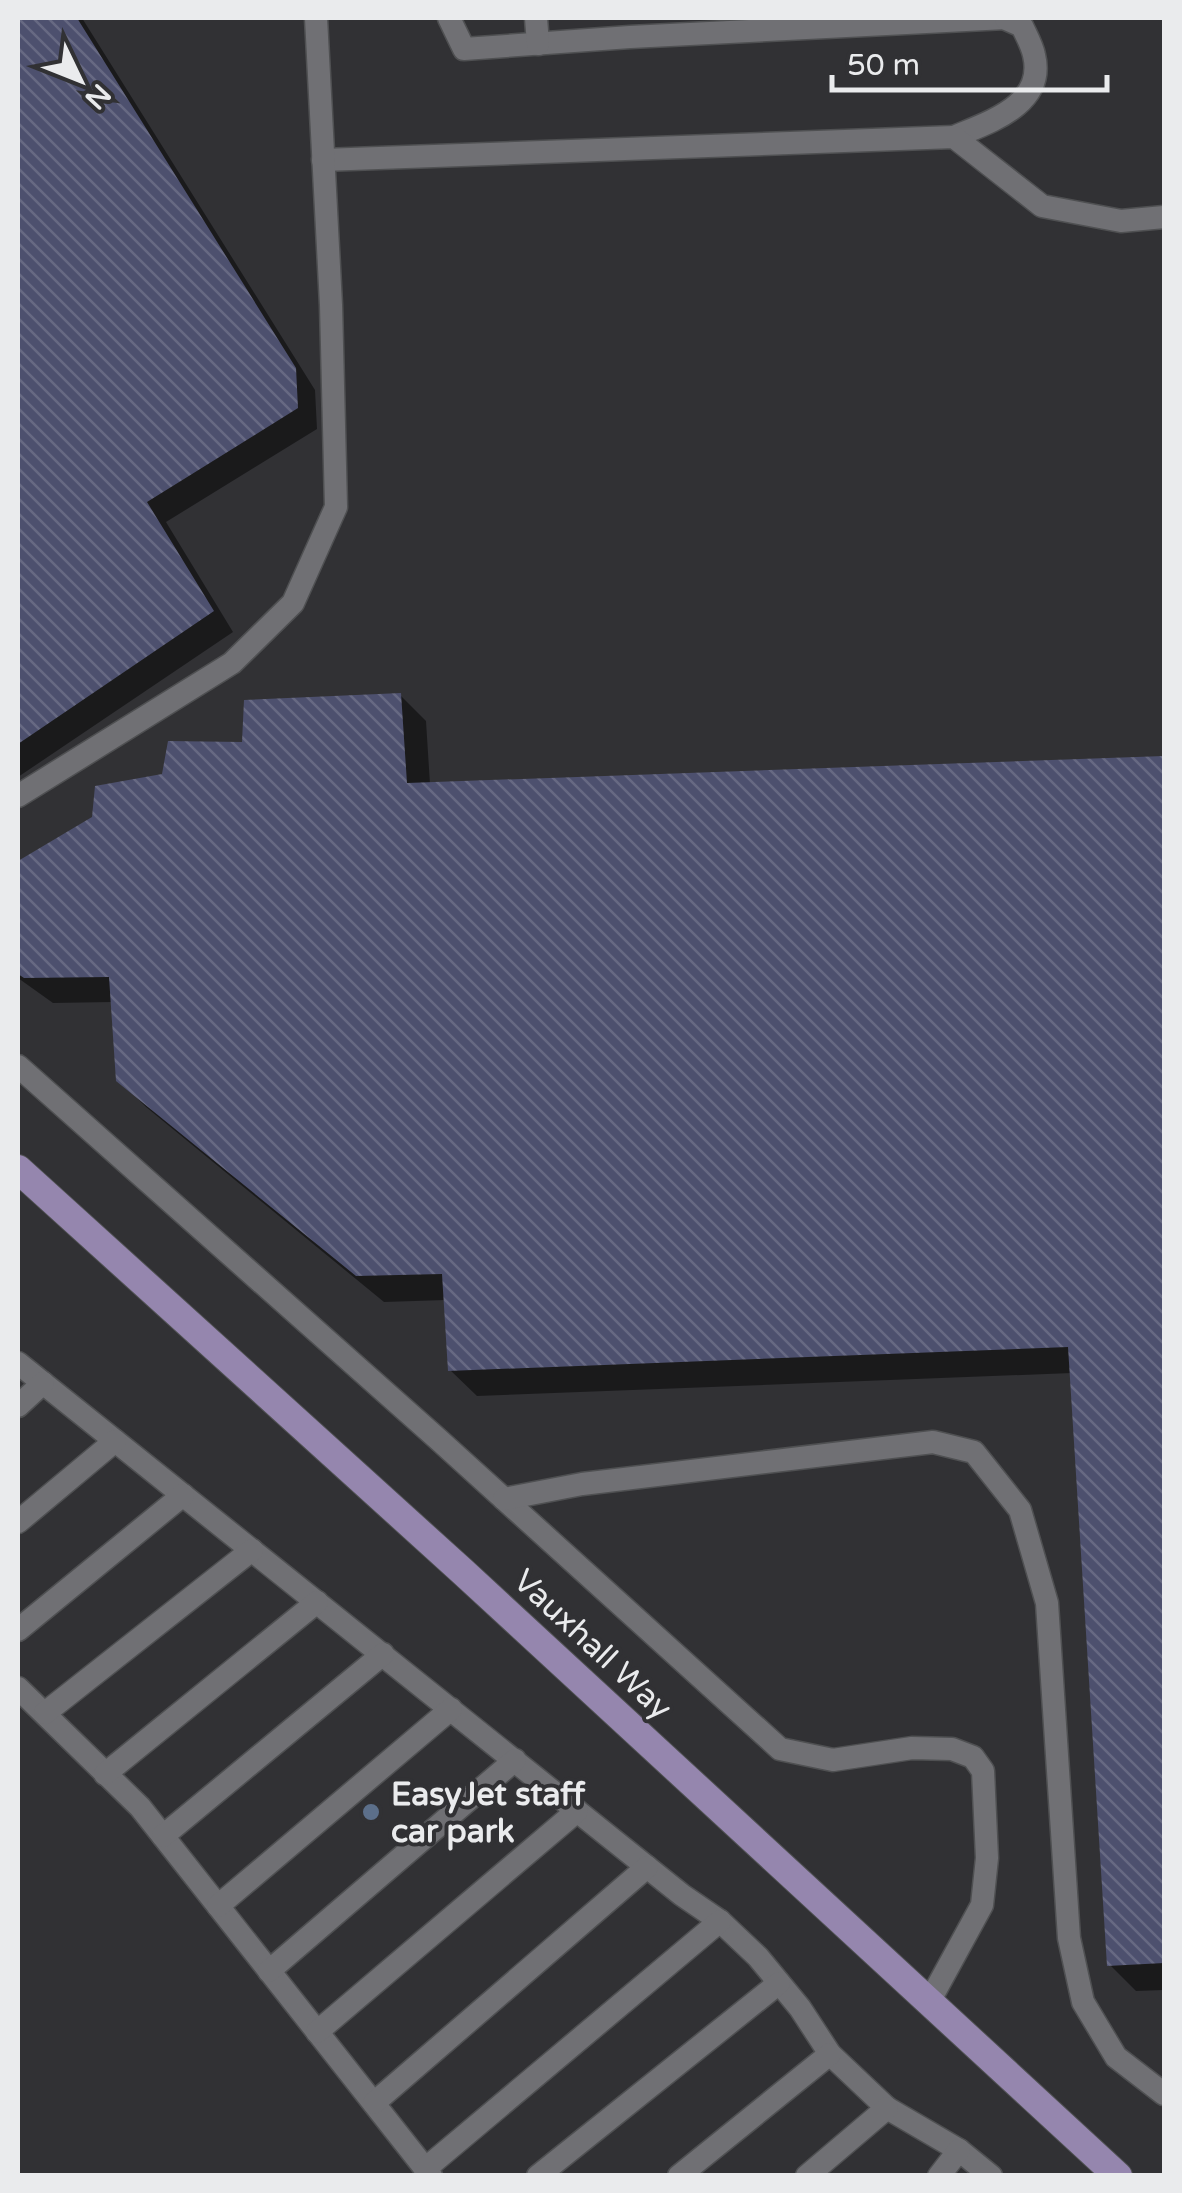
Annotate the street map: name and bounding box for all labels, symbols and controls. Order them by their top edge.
north arrow [30,30,130,130]
scale bar [832,30,1107,92]
text: 50 m [847,47,920,84]
text: N [77,77,118,116]
street label: Vauxhall Way [505,1562,679,1728]
place label: EasyJet staff car park [391,1776,586,1851]
marker: EasyJet staff car park [360,1801,382,1823]

